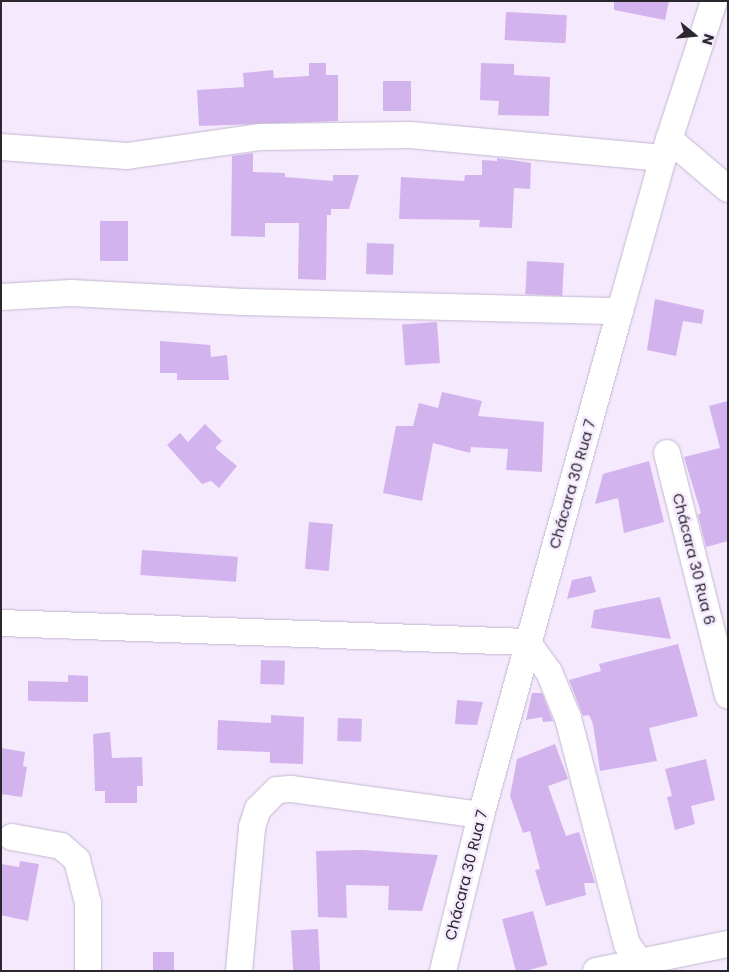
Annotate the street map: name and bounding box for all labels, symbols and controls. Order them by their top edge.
north arrow [669,10,719,60]
text: N [697,31,719,47]
street label: Chácara 30 Rua 7 [545,417,599,551]
street label: Chácara 30 Rua 6 [669,491,719,627]
street label: Chácara 30 Rua 7 [441,808,491,942]

